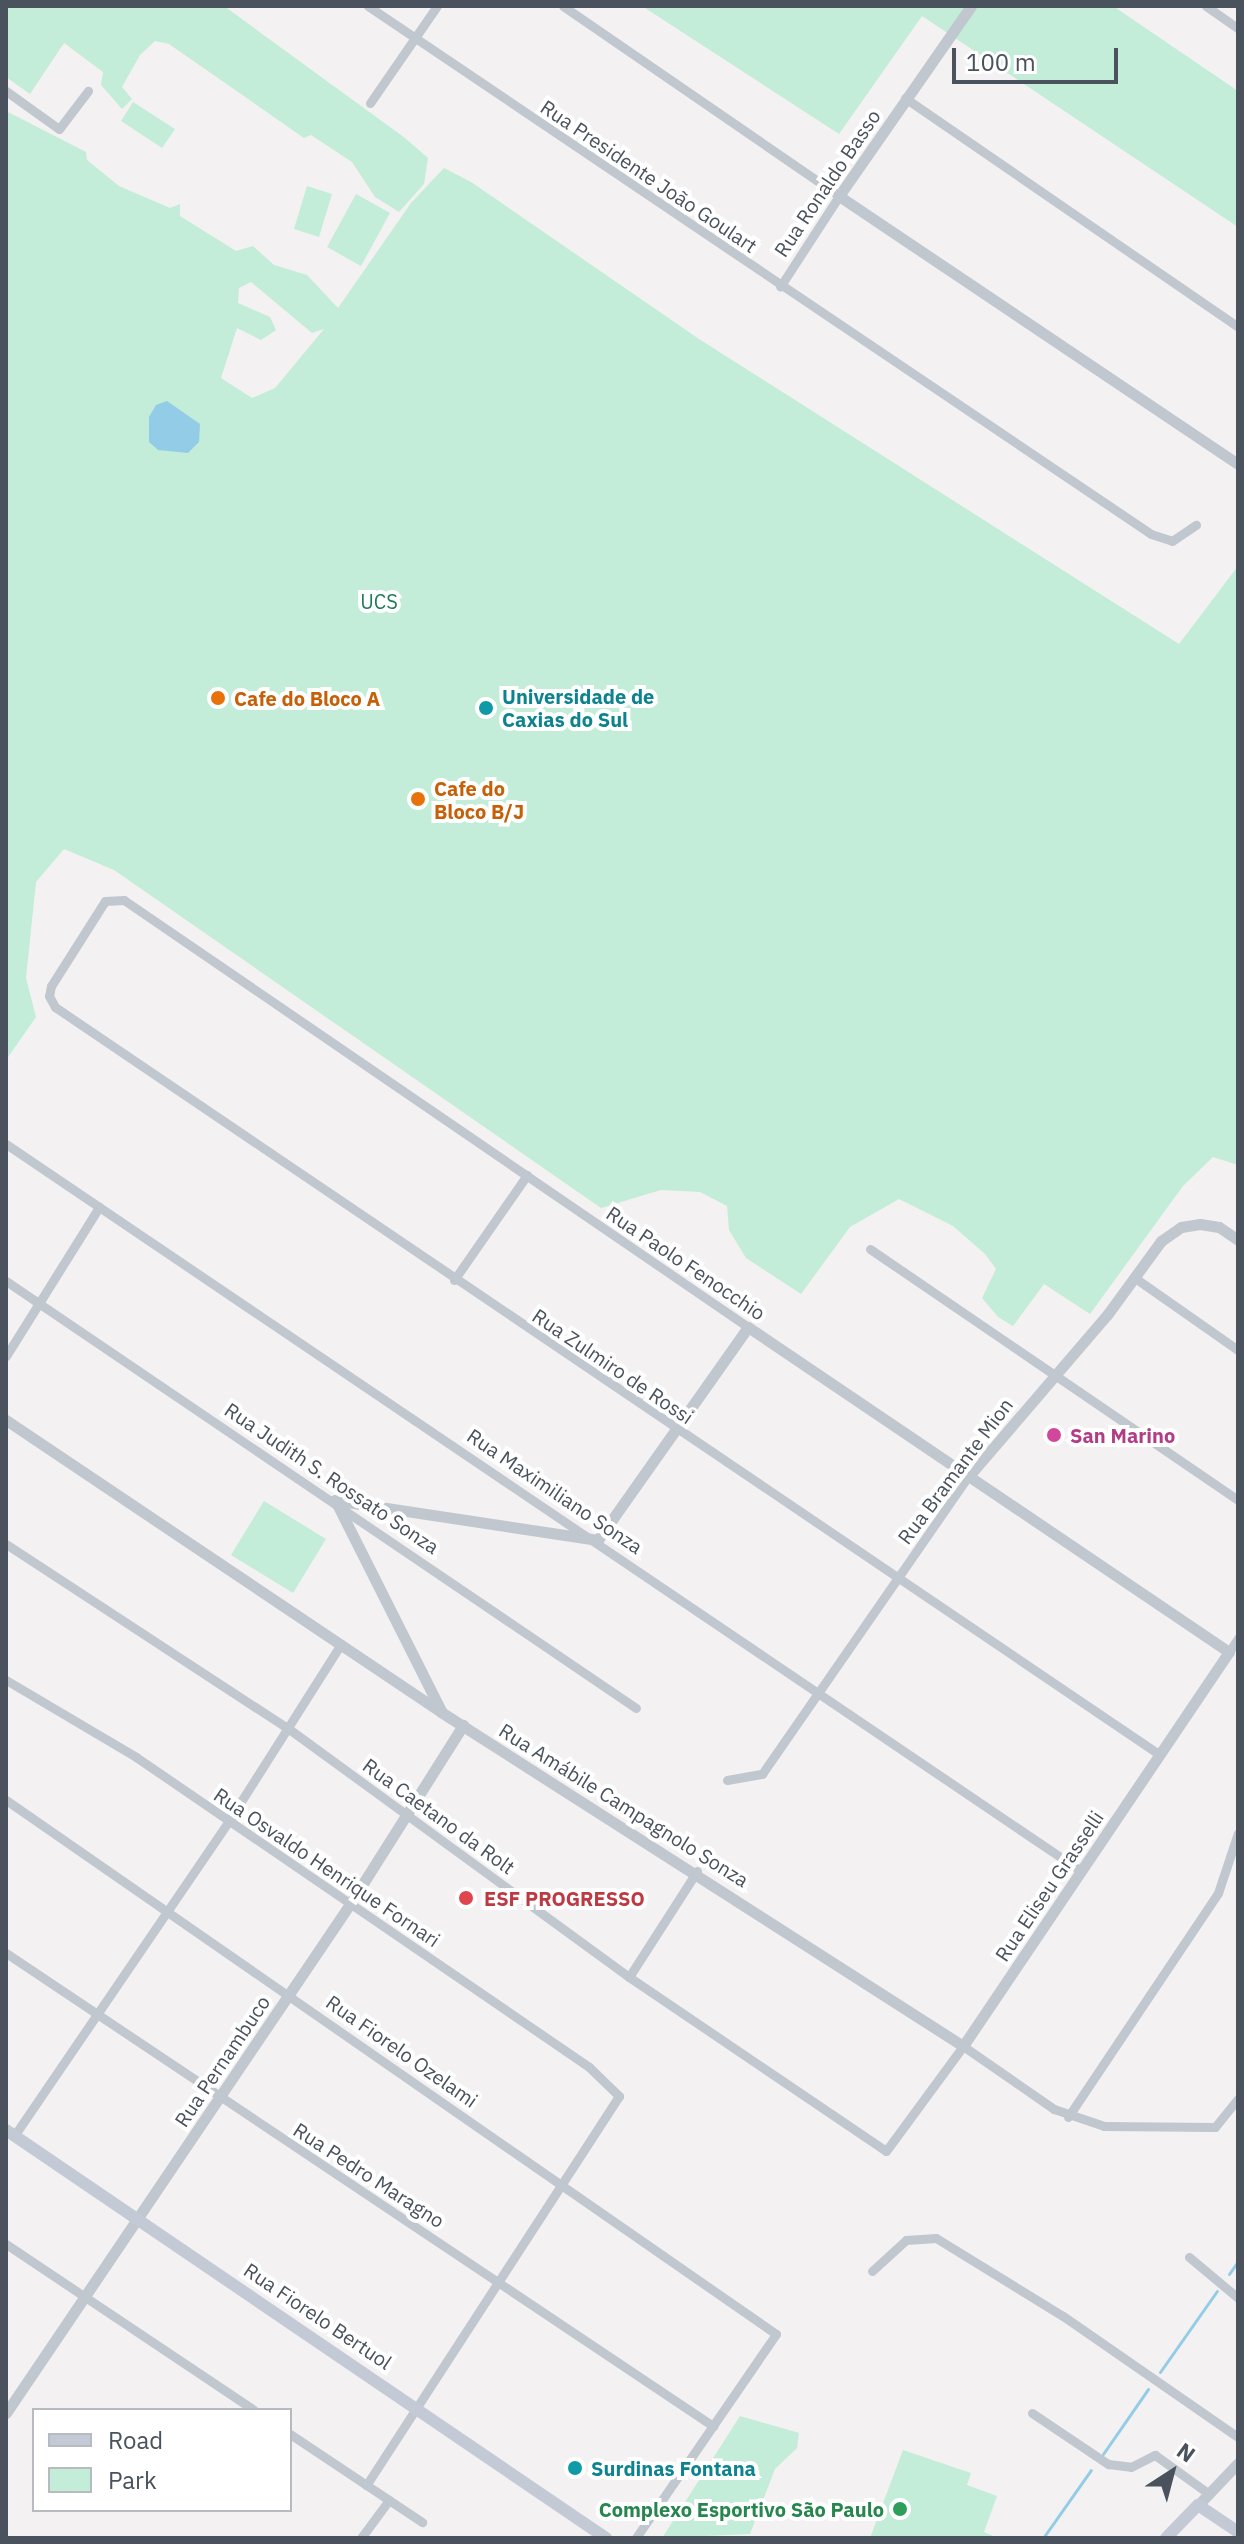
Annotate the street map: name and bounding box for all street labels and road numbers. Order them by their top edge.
street label: Rua Presidente João Goulart [536,94,762,258]
street label: Rua Ronaldo Basso [769,105,885,261]
street label: Rua Paolo Fenocchio [602,1201,770,1325]
street label: Rua Zulmiro de Rossi [528,1303,698,1429]
street label: Rua Bramante Mion [892,1393,1018,1549]
street label: Rua Judith S. Rossato Sonza [220,1397,444,1559]
street label: Rua Maximiliano Sonza [463,1423,647,1559]
street label: Rua Amábile Campagnolo Sonza [495,1718,753,1892]
street label: Rua Caetano da Rolt [358,1753,520,1879]
street label: Rua Osvaldo Henrique Fornari [209,1782,445,1952]
street label: Rua Eliseu Grasselli [990,1806,1108,1966]
street label: Rua Fiorelo Ozelami [322,1990,482,2112]
street label: Rua Pernambuco [169,1991,275,2131]
street label: Rua Pedro Maragno [289,2117,449,2233]
street label: Rua Fiorelo Bertuol [240,2258,396,2374]

